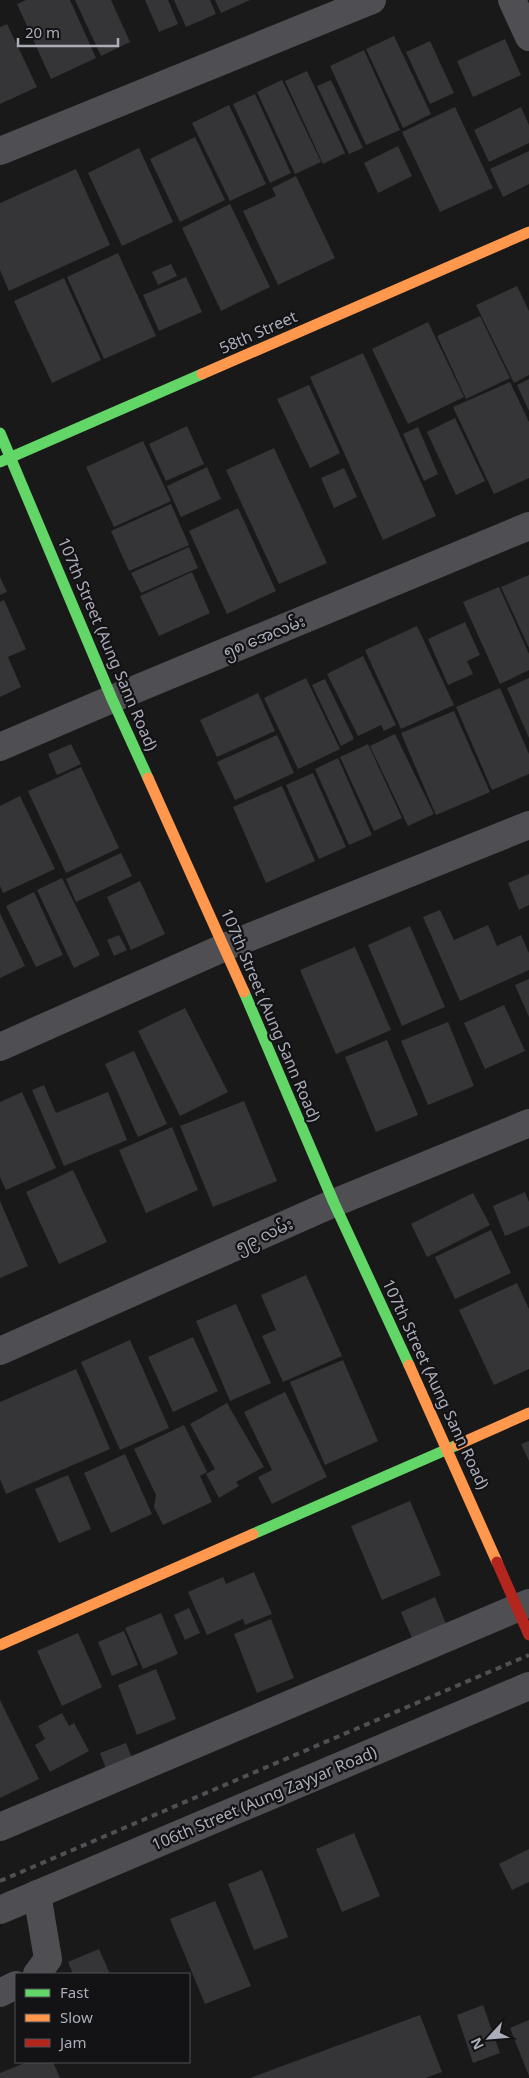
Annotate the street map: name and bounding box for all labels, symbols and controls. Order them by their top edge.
scale bar [18,15,118,47]
text: 20 m [25,22,60,42]
street label: 58th Street [216,305,300,359]
street label: 107th Street (Aung Sann Road) [53,534,163,754]
street label: ၅၈ အေလမ်း [220,610,309,665]
street label: 107th Street (Aung Sann Road) [216,905,326,1125]
street label: ၅၉ လမ်း [232,1213,297,1260]
street label: 107th Street (Aung Sann Road) [377,1275,495,1493]
street label: 106th Street (Aung Zayyar Road) [148,1740,380,1855]
legend [15,1973,190,2063]
text: Fast [60,1982,89,2002]
text: Slow [60,2007,93,2027]
north arrow [464,2013,514,2063]
text: Jam [58,2032,87,2052]
text: N [466,2035,488,2053]

